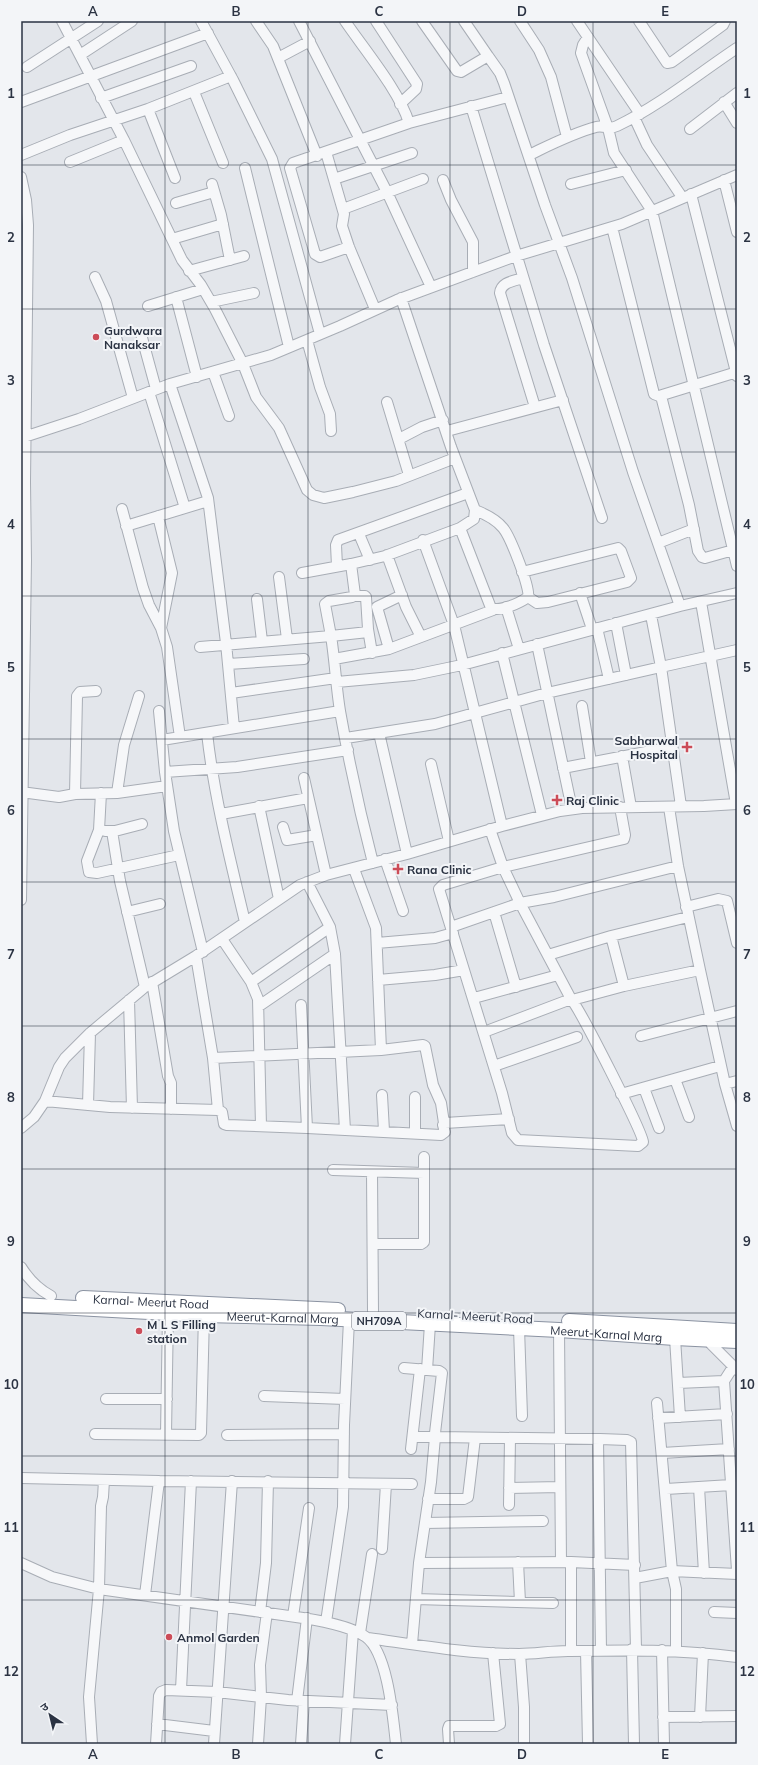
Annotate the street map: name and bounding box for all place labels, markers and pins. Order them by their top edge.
place label: Gurdwara Nanaksar [104,323,162,352]
marker: Gurdwara Nanaksar [91,332,101,342]
place label: Sabharwal Hospital [615,733,678,762]
marker: Sabharwal Hospital [681,741,693,753]
place label: Raj Clinic [566,793,619,808]
marker: Raj Clinic [551,794,563,806]
place label: Rana Clinic [407,862,472,877]
marker: Rana Clinic [392,863,404,875]
place label: M L S Filling station [147,1317,216,1346]
marker: M L S Filling station [134,1326,144,1336]
place label: Anmol Garden [177,1630,260,1645]
marker: Anmol Garden [164,1632,174,1642]

